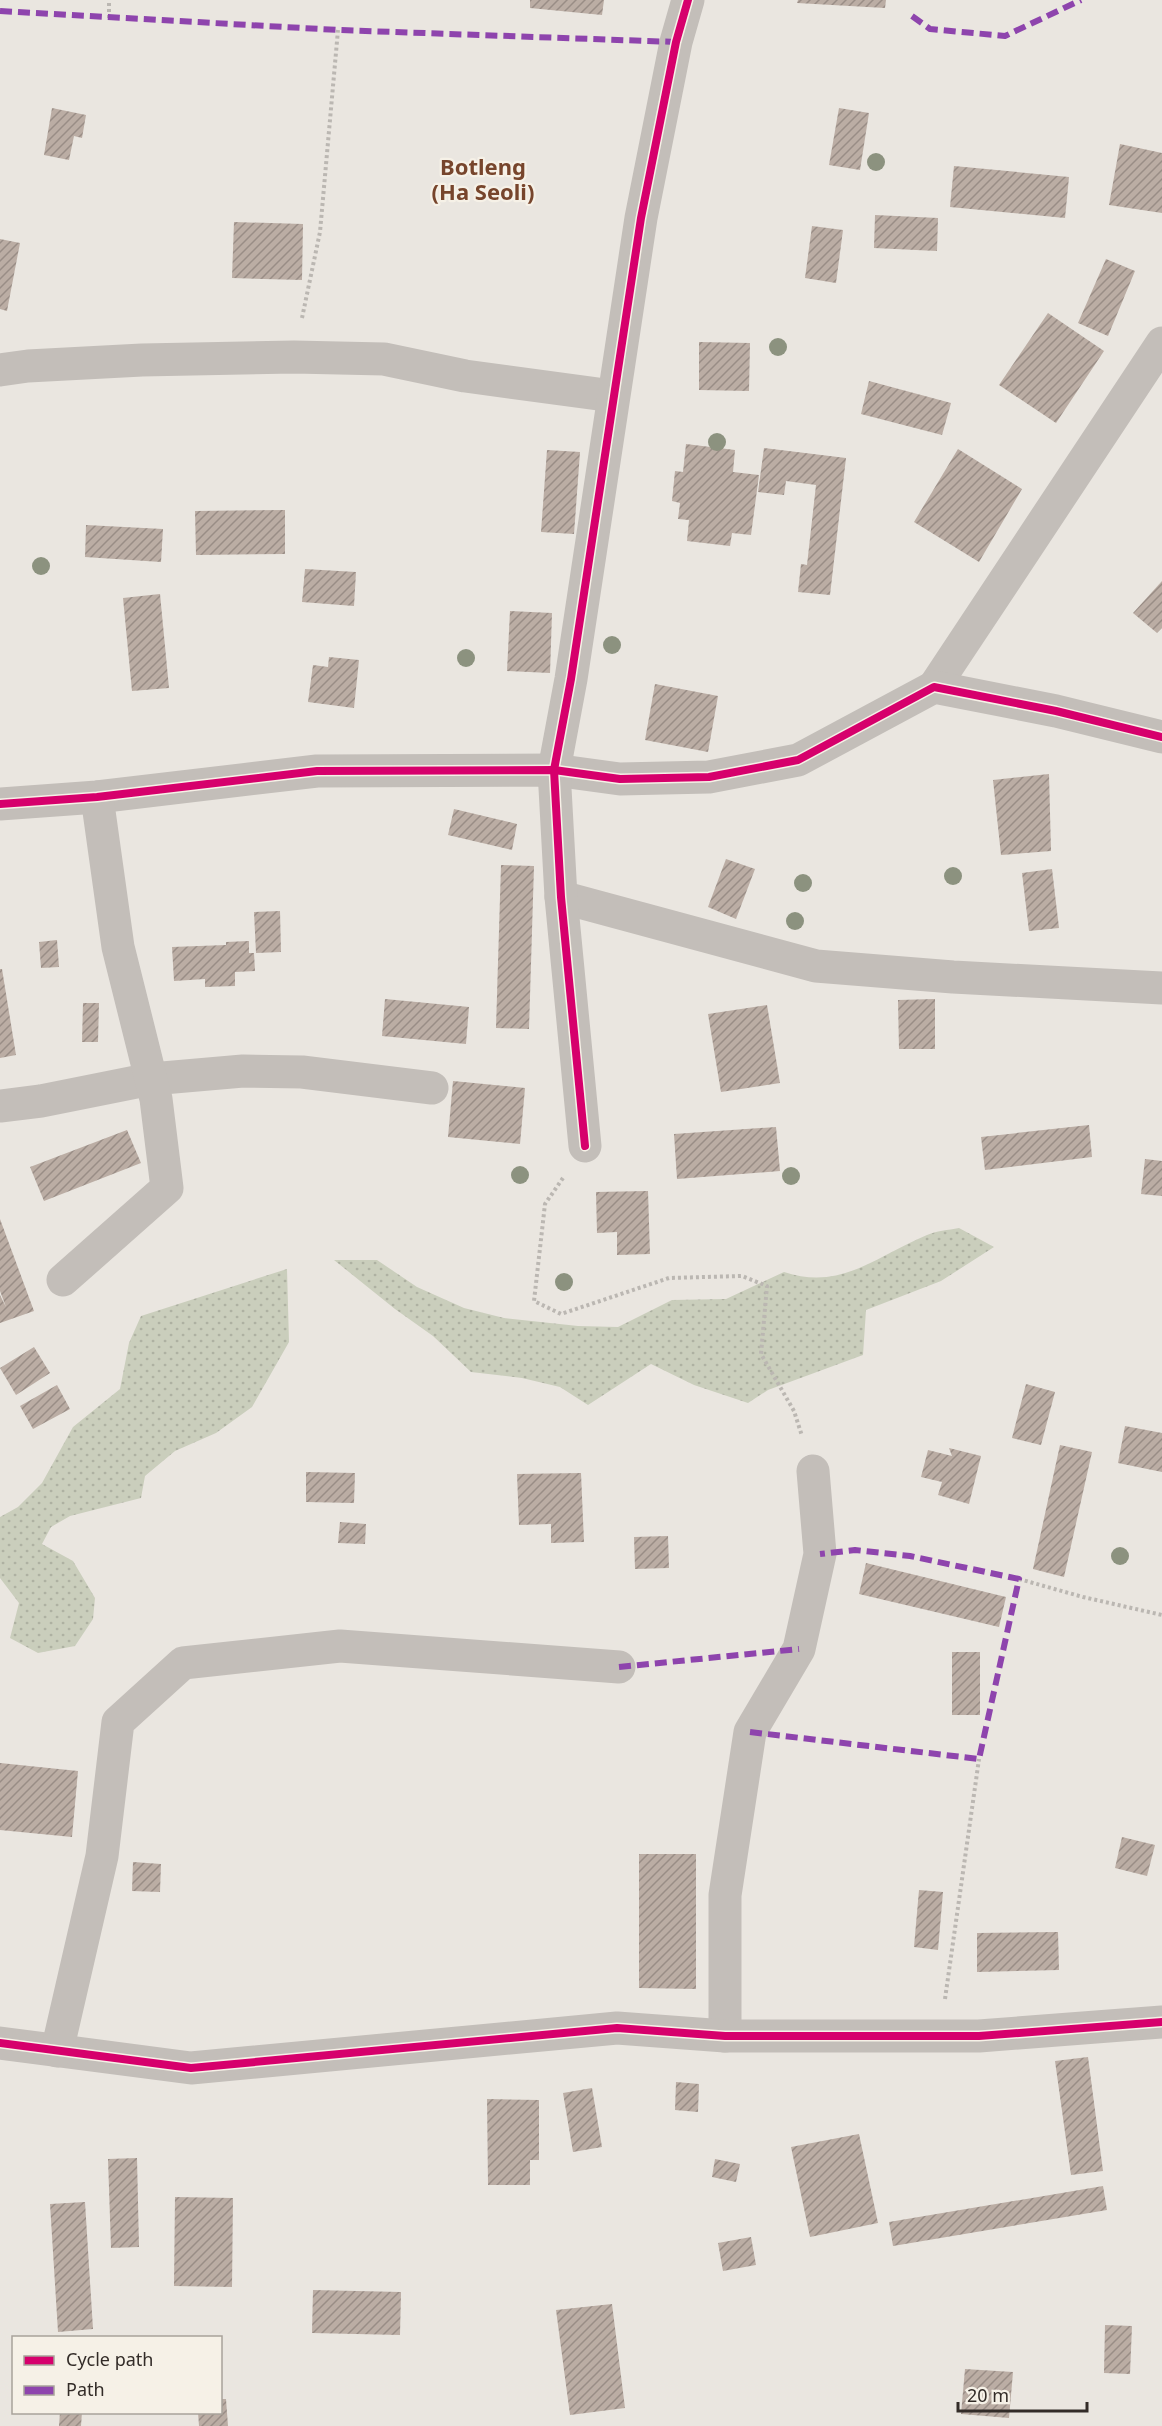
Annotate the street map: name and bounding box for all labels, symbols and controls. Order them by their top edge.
district label: Botleng (Ha Seoli) [432,151,534,206]
legend [12,2336,222,2414]
text: Cycle path [66,2347,153,2371]
scale bar [958,2375,1087,2413]
text: Path [66,2377,105,2401]
text: 20 m [967,2383,1009,2407]

